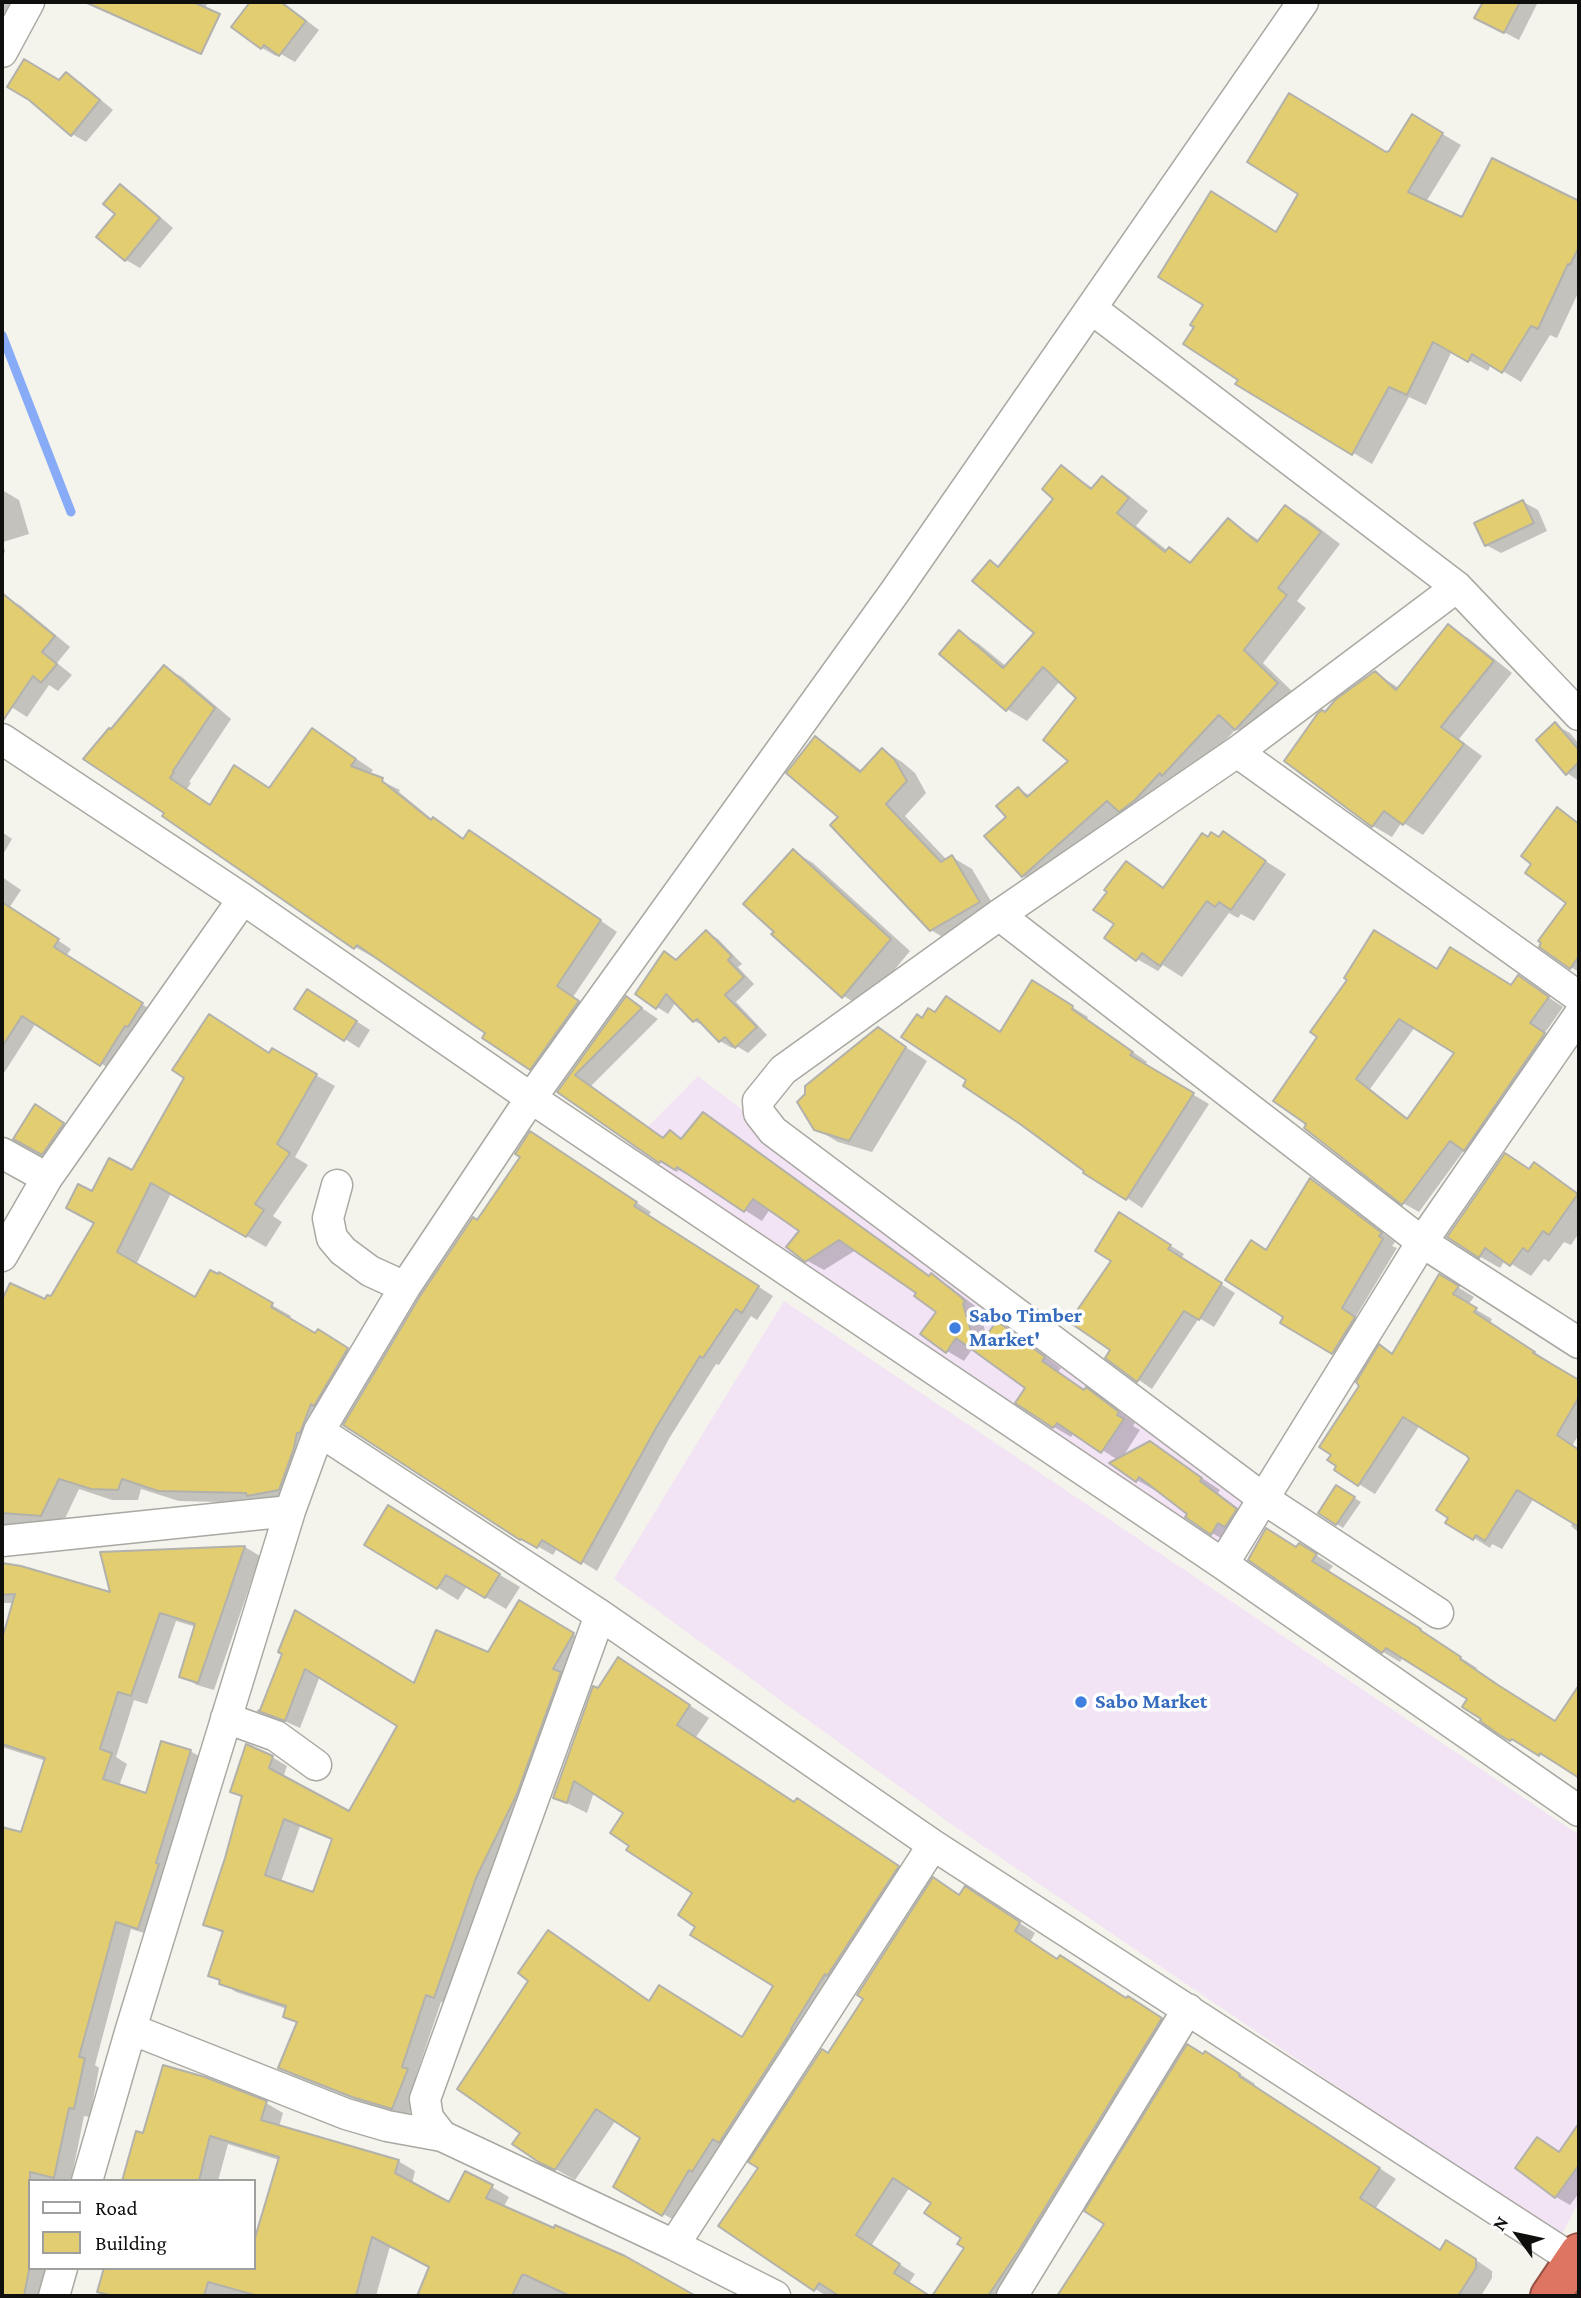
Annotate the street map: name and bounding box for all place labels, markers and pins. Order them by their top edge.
place label: Sabo Timber Market' [969,1303,1082,1353]
marker: Sabo Timber Market' [947,1320,963,1336]
place label: Sabo Market [1095,1689,1207,1715]
marker: Sabo Market [1073,1694,1089,1710]

